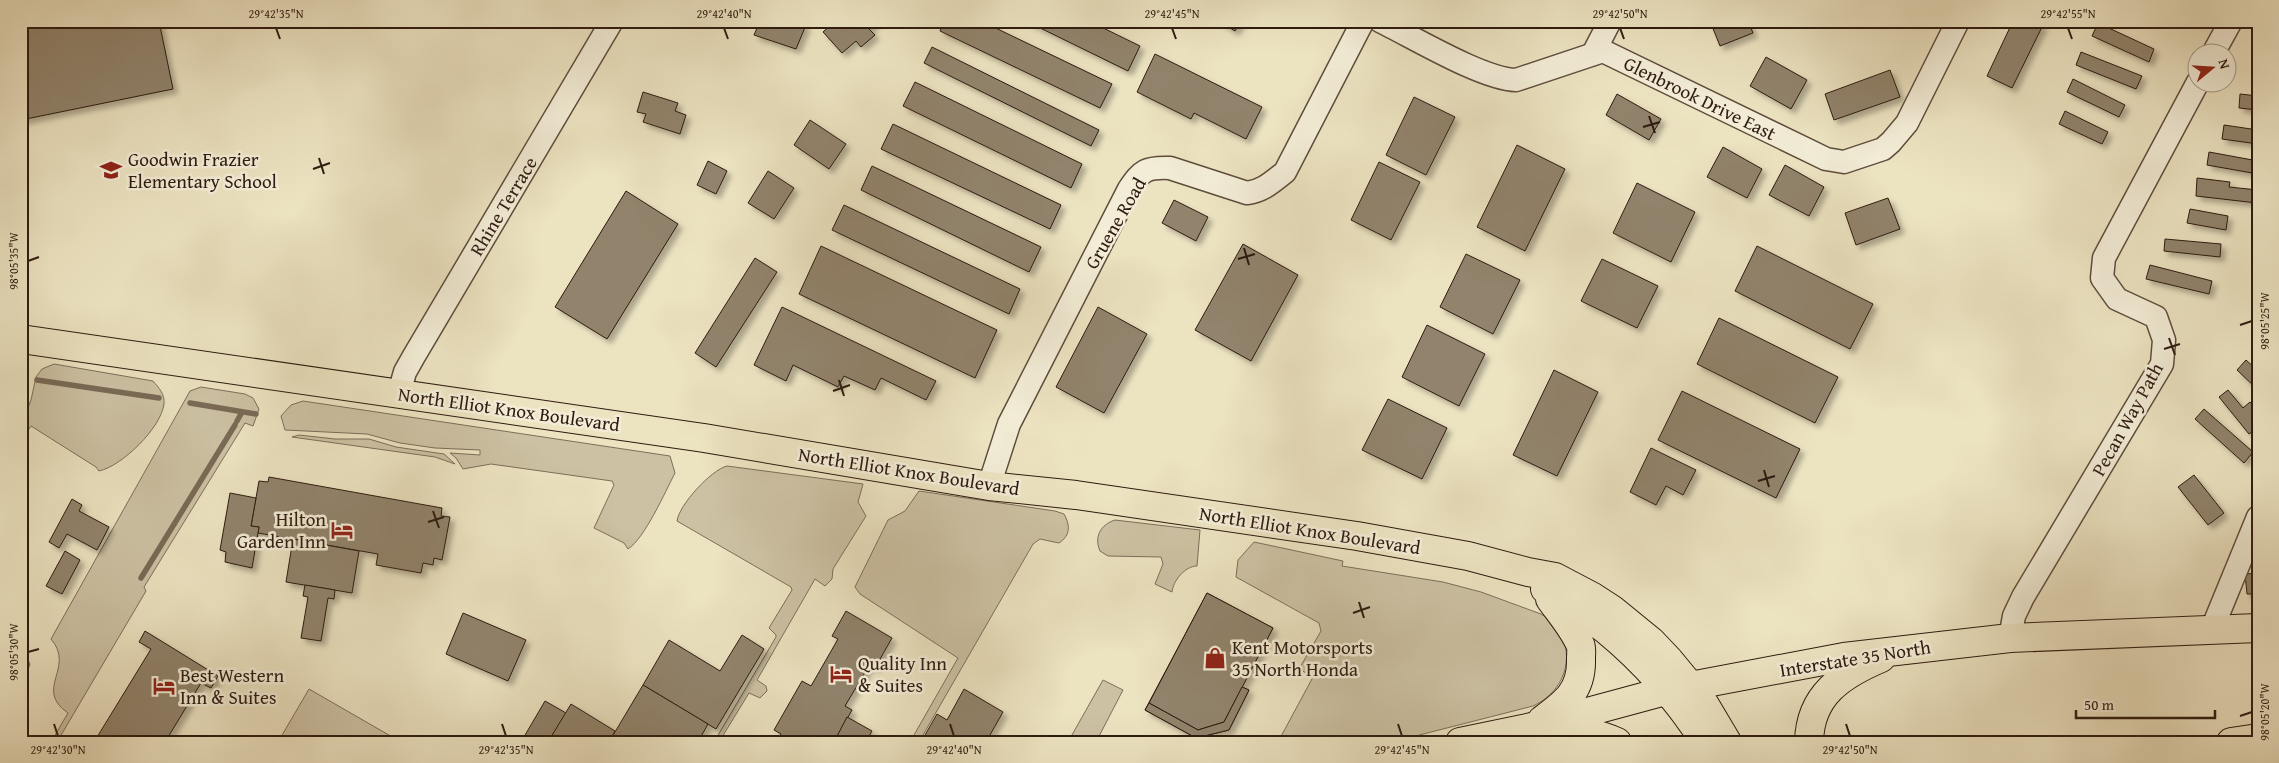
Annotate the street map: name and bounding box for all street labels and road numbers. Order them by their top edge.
street label: Glenbrook Drive East [1619,49,1781,147]
street label: Rhine Terrace [462,151,544,261]
street label: Gruene Road [1077,171,1153,274]
street label: Pecan Way Path [2084,357,2170,481]
street label: North Elliot Knox Boulevard [396,380,623,439]
street label: North Elliot Knox Boulevard [796,440,1022,502]
street label: North Elliot Knox Boulevard [1197,499,1423,561]
street label: Interstate 35 North [1777,632,1933,684]

